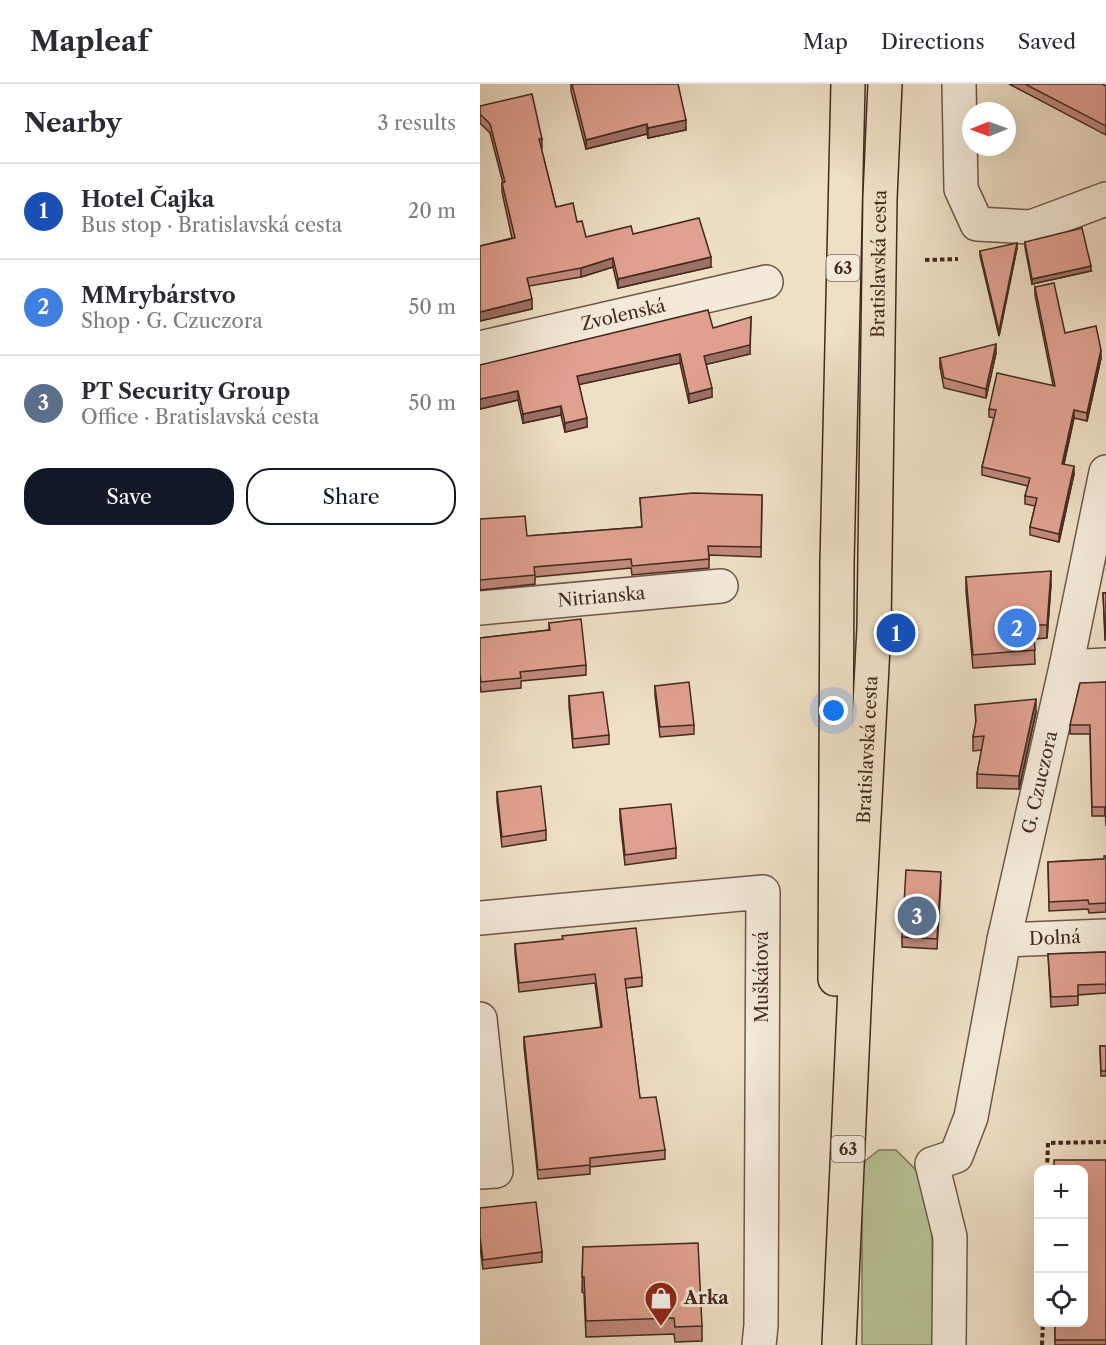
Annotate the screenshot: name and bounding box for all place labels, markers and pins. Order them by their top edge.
pin: 2 [998,606,1036,650]
pin: 1 [876,610,916,656]
pin: 3 [898,894,936,938]
shop icon: Arka [643,1280,679,1327]
place label: Arka [683,1287,729,1309]

